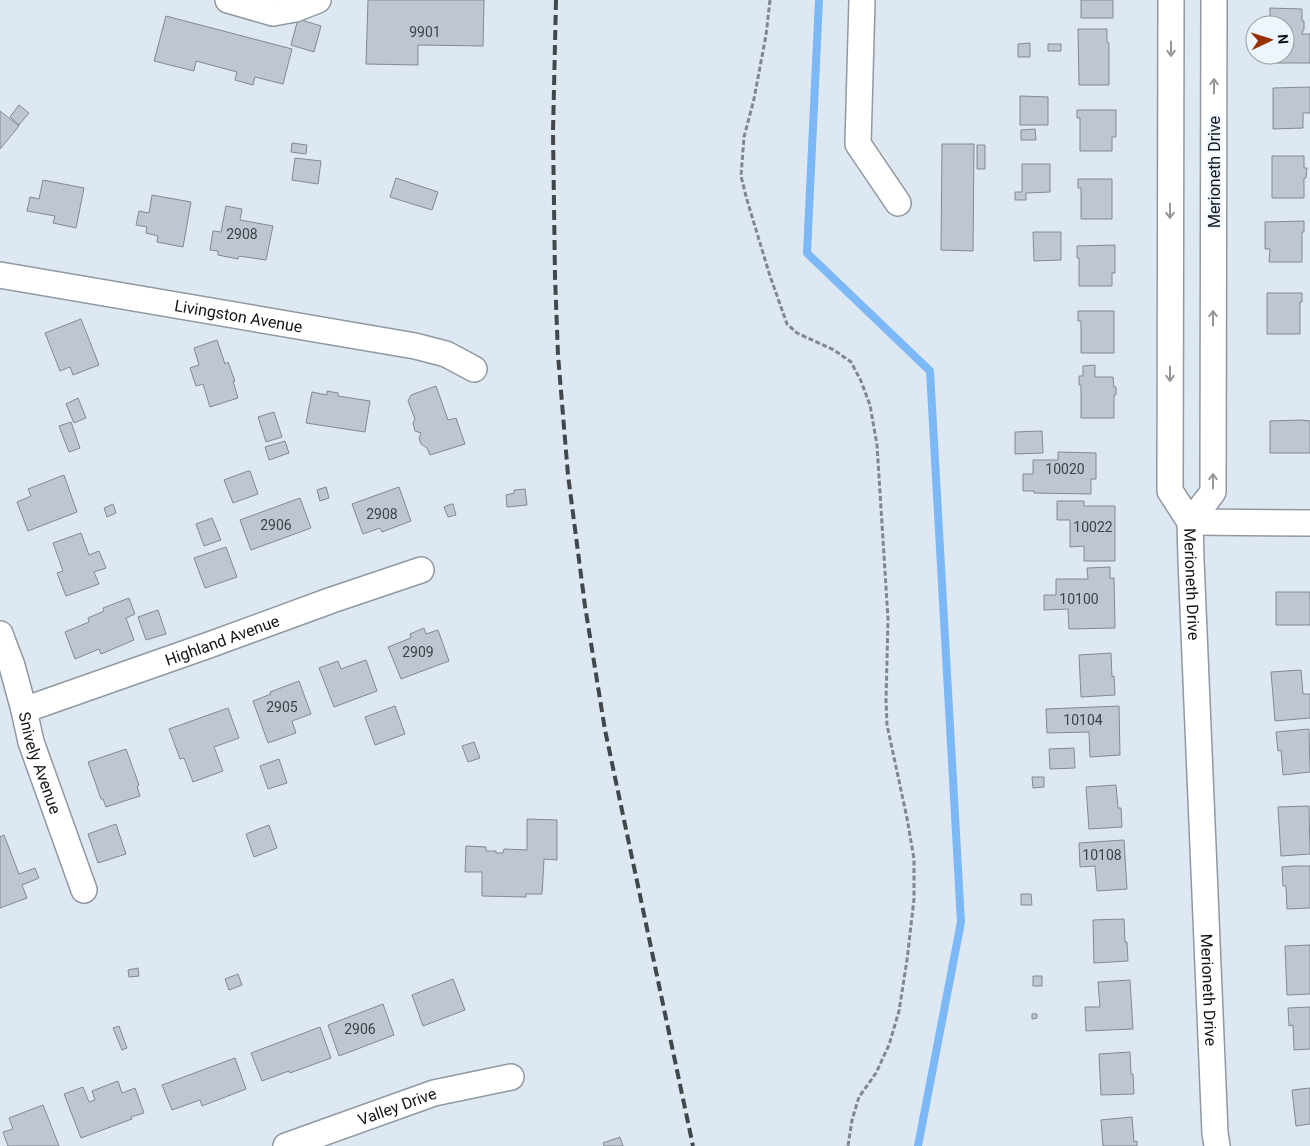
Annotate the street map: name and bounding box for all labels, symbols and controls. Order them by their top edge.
north arrow [1245,15,1295,65]
house number: 9901 [409,24,441,40]
text: N [1275,34,1291,45]
one-way arrow [1166,40,1176,56]
one-way arrow [1209,78,1219,94]
street label: Merioneth Drive [1205,116,1224,228]
one-way arrow [1166,203,1175,219]
house number: 2908 [226,226,258,242]
street label: Livingston Avenue [173,296,304,336]
one-way arrow [1208,310,1218,326]
one-way arrow [1165,365,1175,381]
house number: 10020 [1045,461,1085,477]
one-way arrow [1208,473,1218,489]
house number: 2908 [366,506,398,522]
house number: 2906 [260,517,292,533]
house number: 10022 [1073,519,1113,535]
street label: Merioneth Drive [1181,528,1204,641]
house number: 10100 [1059,591,1099,607]
street label: Highland Avenue [162,611,282,669]
house number: 2909 [402,644,434,660]
house number: 2905 [266,699,298,715]
street label: Snively Avenue [15,710,65,816]
house number: 10104 [1063,712,1103,728]
house number: 10108 [1082,847,1122,863]
street label: Merioneth Drive [1197,933,1221,1046]
house number: 2906 [344,1021,376,1037]
street label: Valley Drive [355,1083,439,1129]

